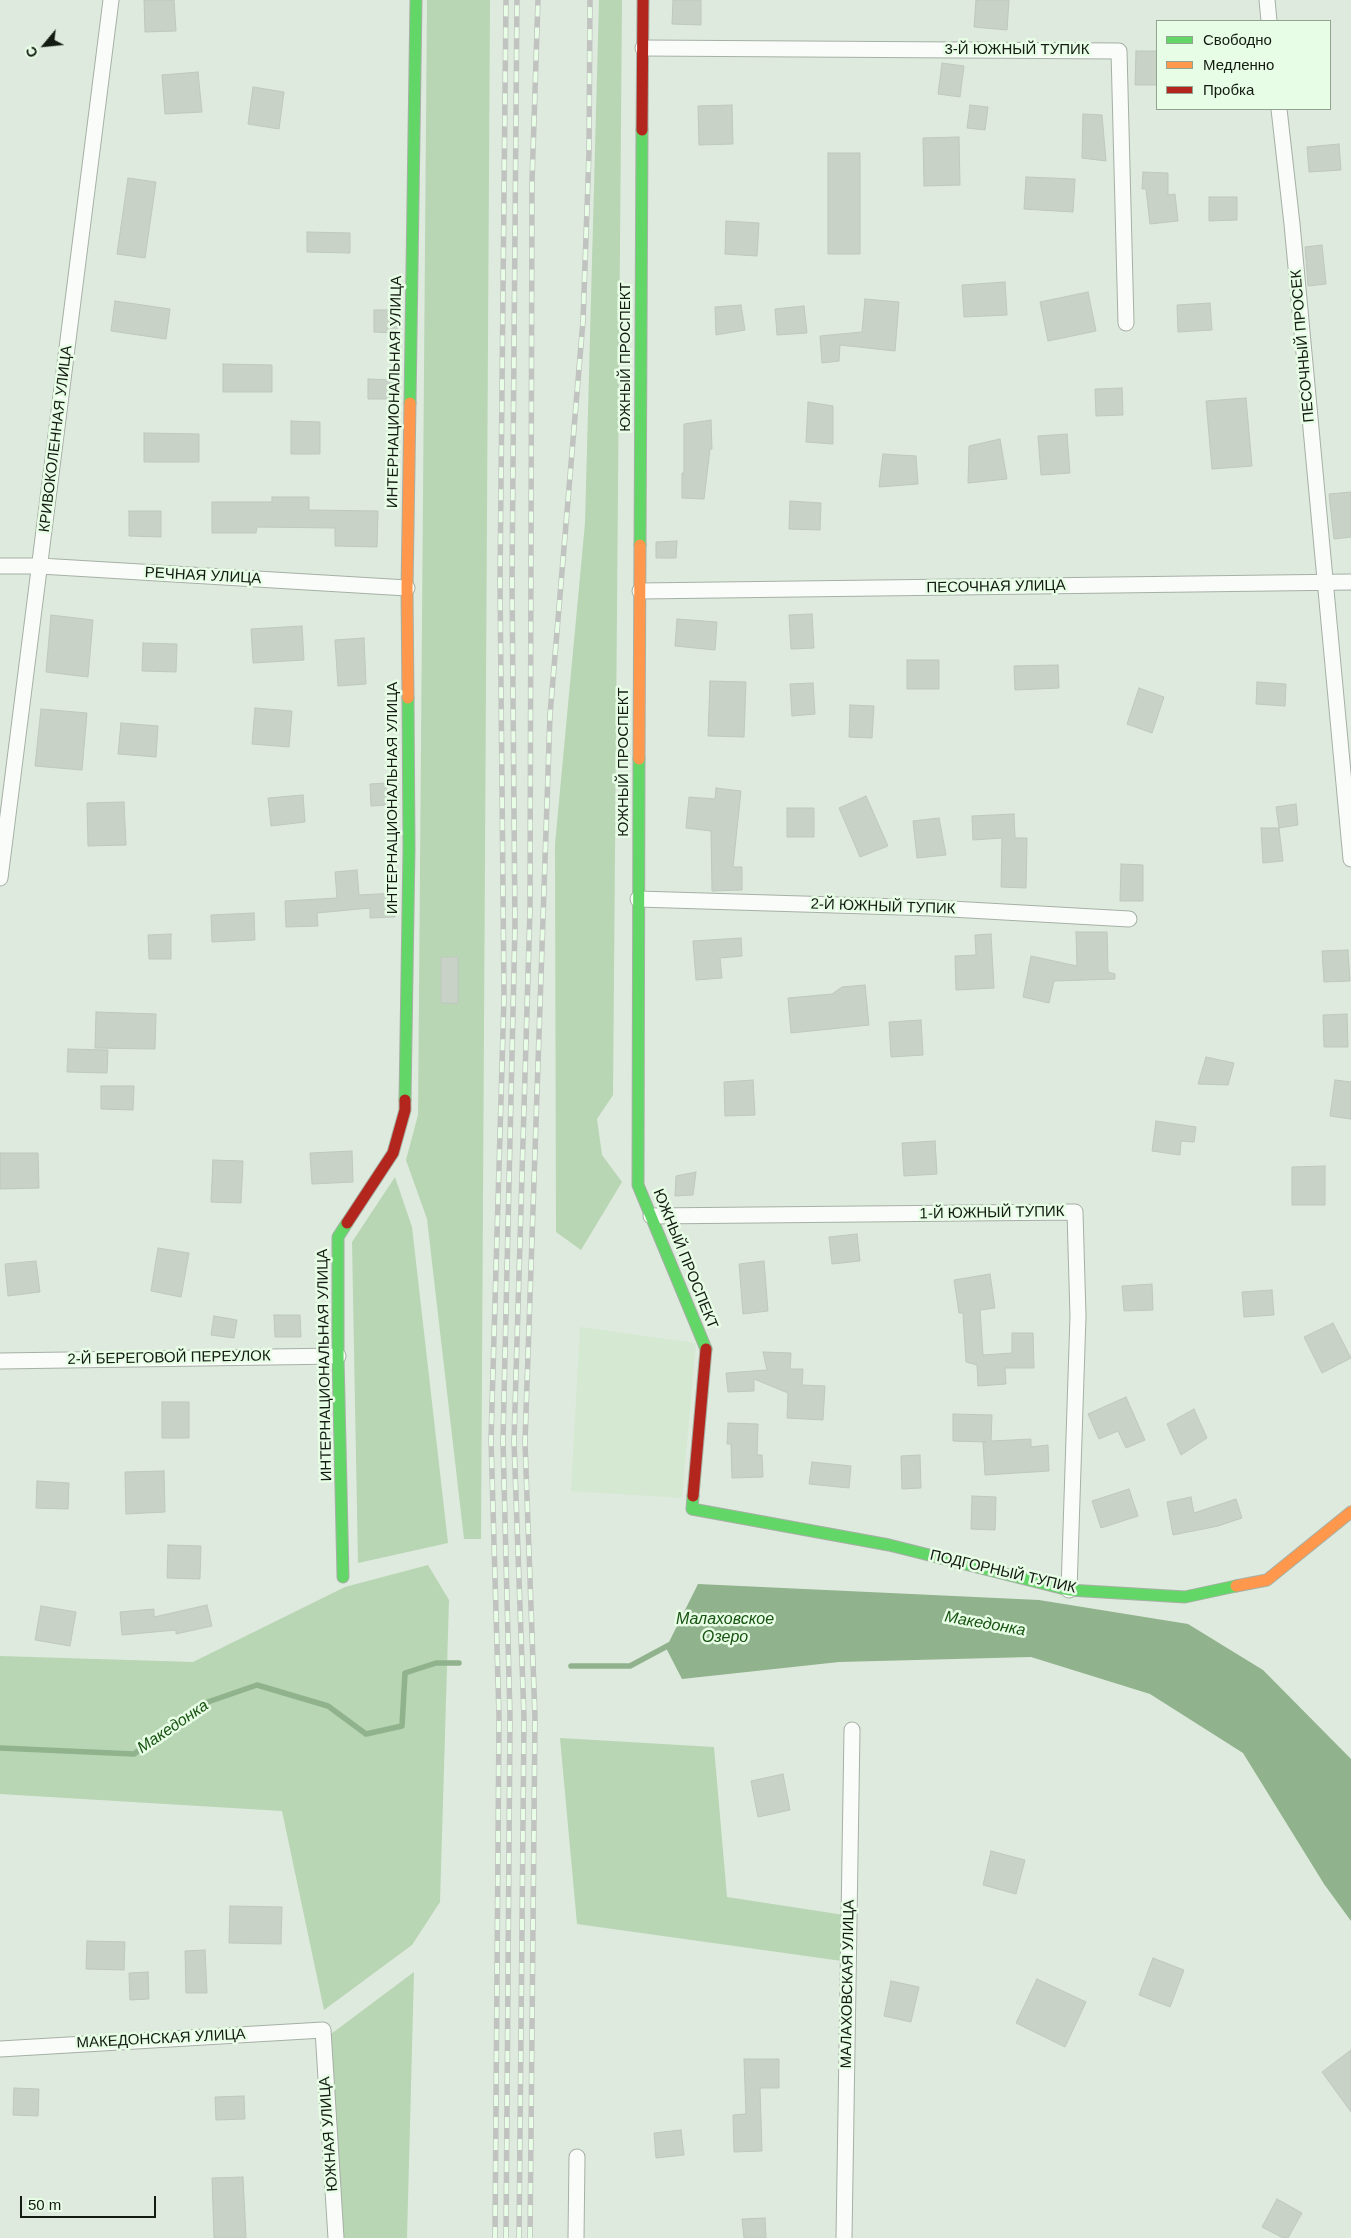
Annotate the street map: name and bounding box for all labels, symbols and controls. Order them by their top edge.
north arrow [20,20,70,70]
legend [1156,20,1331,110]
text: Свободно [1203,31,1272,48]
street label: 3-Й ЮЖНЫЙ ТУПИК [944,41,1090,59]
text: С [22,44,41,60]
text: Медленно [1203,56,1274,73]
text: Пробка [1203,81,1254,98]
street label: ПЕСОЧНЫЙ ПРОСЕК [1287,269,1319,423]
street label: ИНТЕРНАЦИОНАЛЬНАЯ УЛИЦА [384,276,406,508]
street label: ЮЖНЫЙ ПРОСПЕКТ [617,282,635,432]
street label: КРИВОКОЛЕННАЯ УЛИЦА [36,345,76,533]
street label: РЕЧНАЯ УЛИЦА [144,564,262,588]
street label: ПЕСОЧНАЯ УЛИЦА [926,577,1066,597]
street label: ИНТЕРНАЦИОНАЛЬНАЯ УЛИЦА [384,682,402,914]
street label: ЮЖНЫЙ ПРОСПЕКТ [615,687,633,837]
street label: 2-Й ЮЖНЫЙ ТУПИК [810,895,956,919]
street label: ЮЖНЫЙ ПРОСПЕКТ [649,1186,721,1332]
street label: 1-Й ЮЖНЫЙ ТУПИК [919,1203,1065,1223]
street label: ИНТЕРНАЦИОНАЛЬНАЯ УЛИЦА [314,1249,336,1481]
street label: 2-Й БЕРЕГОВОЙ ПЕРЕУЛОК [67,1347,271,1369]
street label: ПОДГОРНЫЙ ТУПИК [928,1546,1078,1598]
water label: Македонка [943,1607,1027,1641]
water label: Малаховское Озеро [676,1610,774,1648]
water label: Македонка [134,1696,212,1758]
street label: МАЛАХОВСКАЯ УЛИЦА [838,1900,858,2068]
street label: МАКЕДОНСКАЯ УЛИЦА [76,2026,246,2052]
street label: ЮЖНАЯ УЛИЦА [316,2076,342,2192]
scale bar [22,2186,159,2218]
text: 50 m [28,2196,61,2213]

